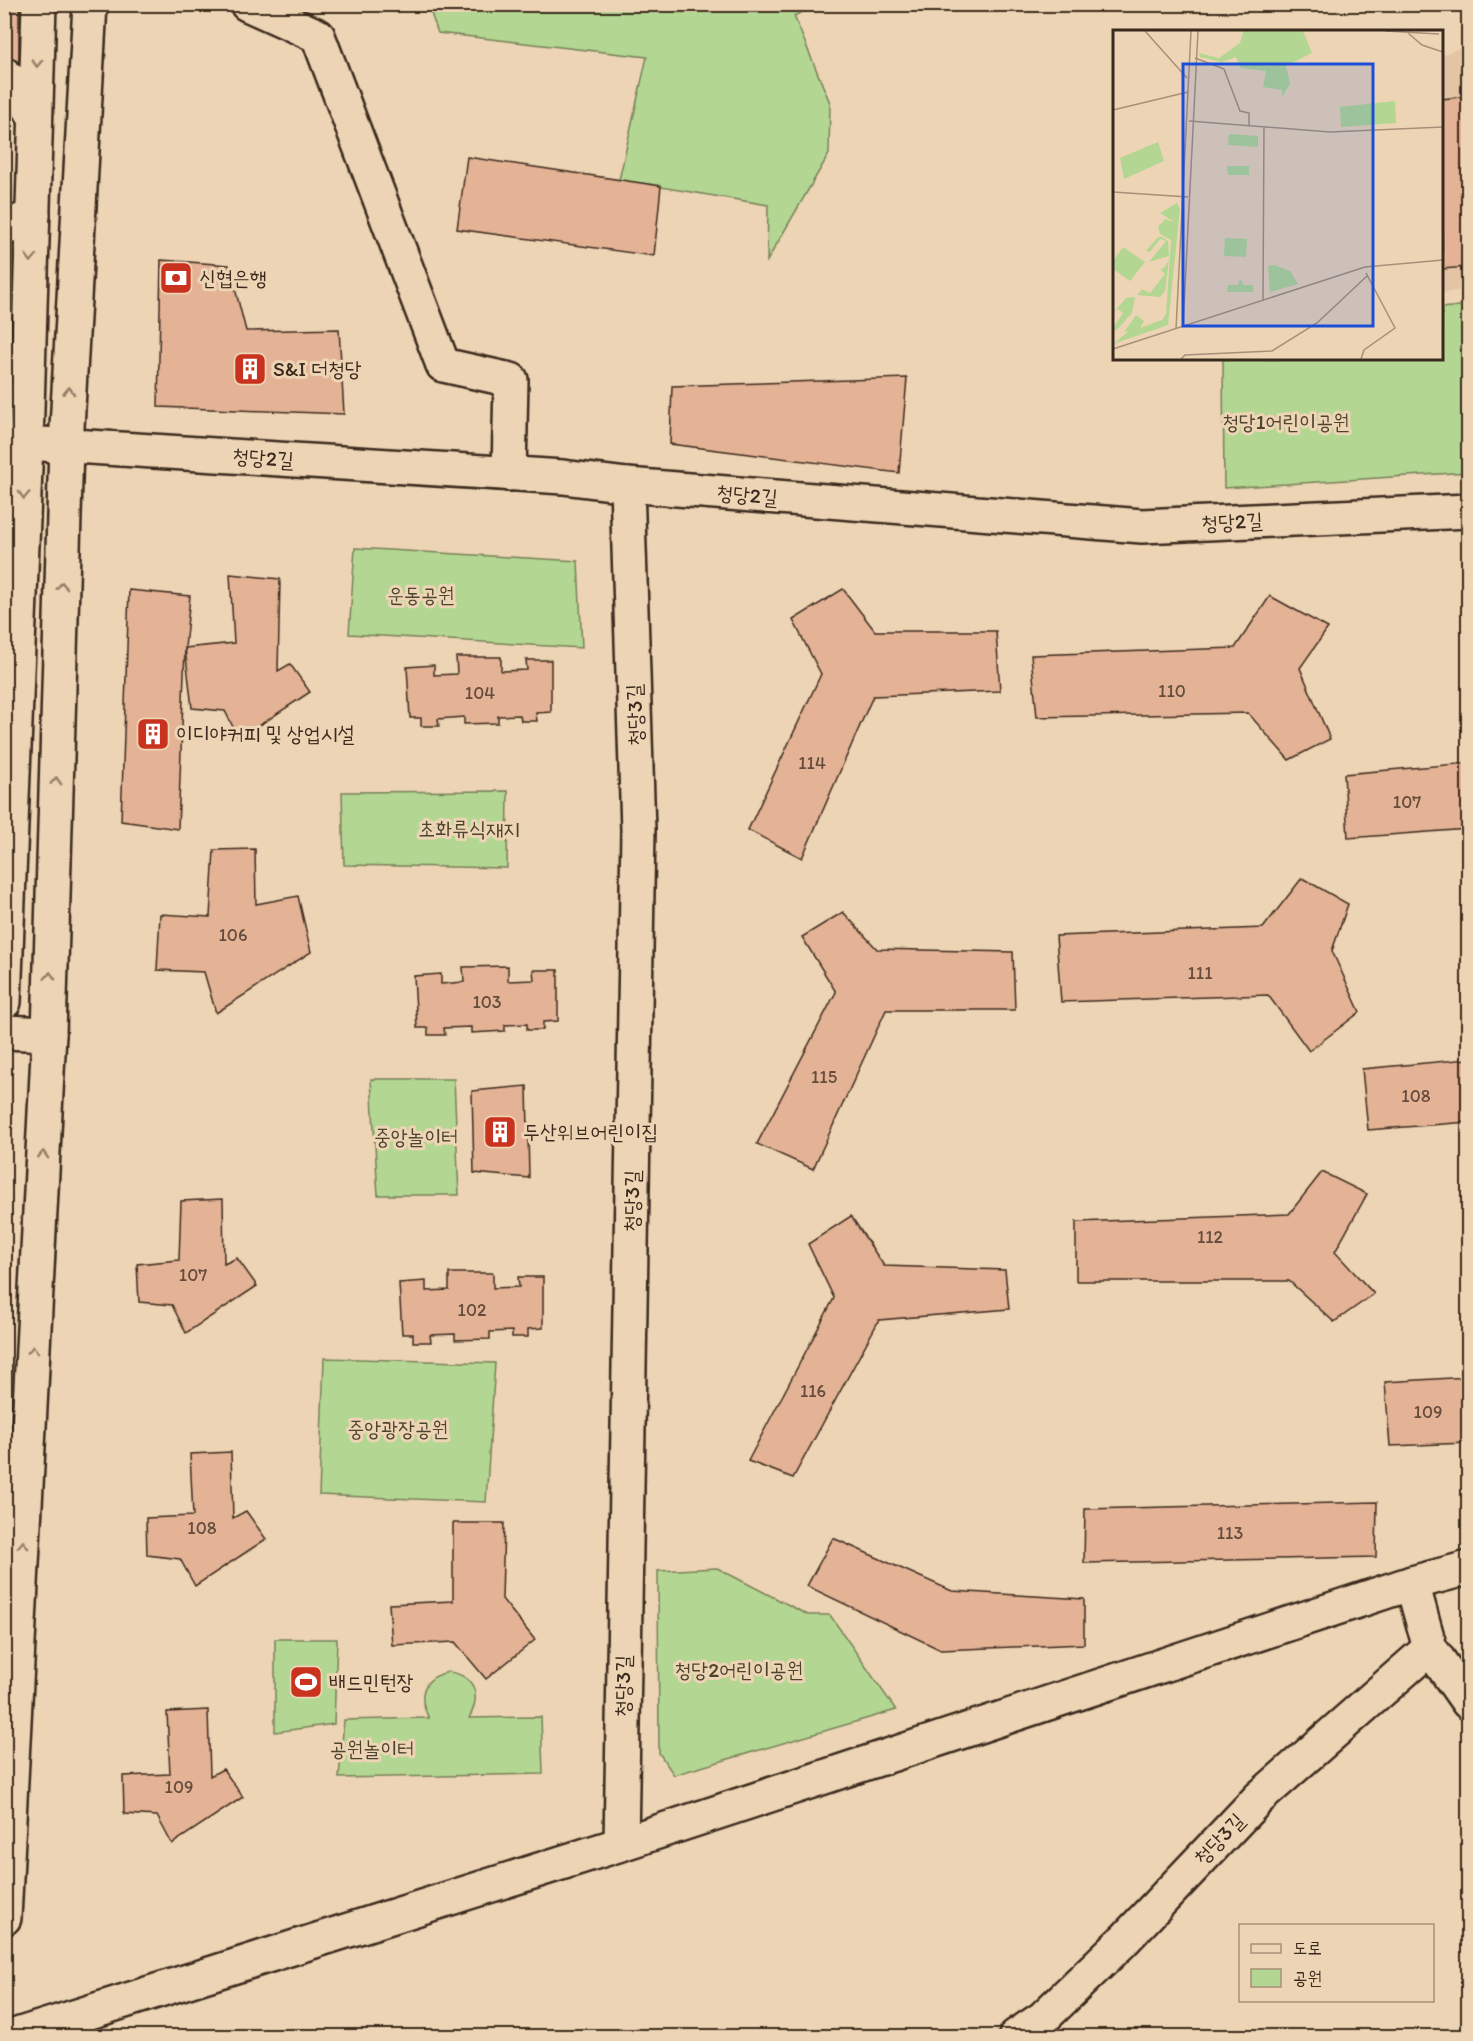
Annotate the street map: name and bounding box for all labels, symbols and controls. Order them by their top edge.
inset map [1113,30,1443,360]
one-way arrow [31,58,43,67]
one-way arrow [25,253,38,262]
bank icon: 신협은행 [158,260,194,296]
place label: 신협은행 [199,265,267,290]
building icon: S&I 더청당 [232,351,268,387]
place label: S&I 더청당 [273,356,362,381]
one-way arrow [63,387,76,396]
park label: 청당1어린이공원 [1222,409,1350,434]
street label: 청당2길 [231,443,295,472]
street label: 청당2길 [715,479,779,510]
one-way arrow [18,490,31,499]
street label: 청당2길 [1200,507,1264,536]
one-way arrow [56,582,68,591]
park label: 운동공원 [387,582,455,607]
house number: 110 [1158,680,1186,702]
house number: 104 [465,682,495,704]
street label: 청당3길 [621,683,648,747]
building icon: 이디야커피 및 상업시설 [135,716,171,752]
place label: 이디야커피 및 상업시설 [176,721,355,746]
house number: 114 [798,752,826,774]
one-way arrow [50,776,63,785]
house number: 107 [1393,791,1421,813]
park label: 초화류식재지 [418,816,520,841]
house number: 106 [219,924,247,946]
house number: 111 [1187,962,1213,984]
one-way arrow [44,971,57,980]
house number: 103 [472,991,502,1013]
house number: 115 [811,1066,837,1088]
house number: 108 [1401,1085,1431,1107]
building icon: 두산위브어린이집 [482,1114,518,1150]
place label: 두산위브어린이집 [523,1119,658,1144]
park label: 중앙놀이터 [374,1124,458,1149]
one-way arrow [36,1151,49,1160]
street label: 청당3길 [618,1170,645,1232]
house number: 112 [1197,1226,1224,1248]
house number: 107 [179,1264,207,1286]
house number: 102 [458,1299,487,1321]
one-way arrow [26,1345,39,1354]
house number: 116 [800,1380,826,1402]
house number: 109 [1414,1401,1442,1423]
park label: 중앙광장공원 [347,1416,449,1441]
house number: 108 [187,1517,217,1539]
house number: 113 [1217,1522,1243,1544]
one-way arrow [17,1540,30,1549]
street label: 청당3길 [609,1655,636,1717]
park label: 청당2어린이공원 [674,1657,804,1682]
sports icon: 배드민턴장 [288,1664,324,1700]
place label: 배드민턴장 [329,1669,414,1694]
park label: 공원놀이터 [330,1736,414,1761]
house number: 109 [165,1776,193,1798]
street label: 청당3길 [1188,1808,1249,1870]
legend [1239,1924,1434,2002]
text: 도로 [1293,1937,1322,1959]
text: 공원 [1293,1967,1322,1989]

